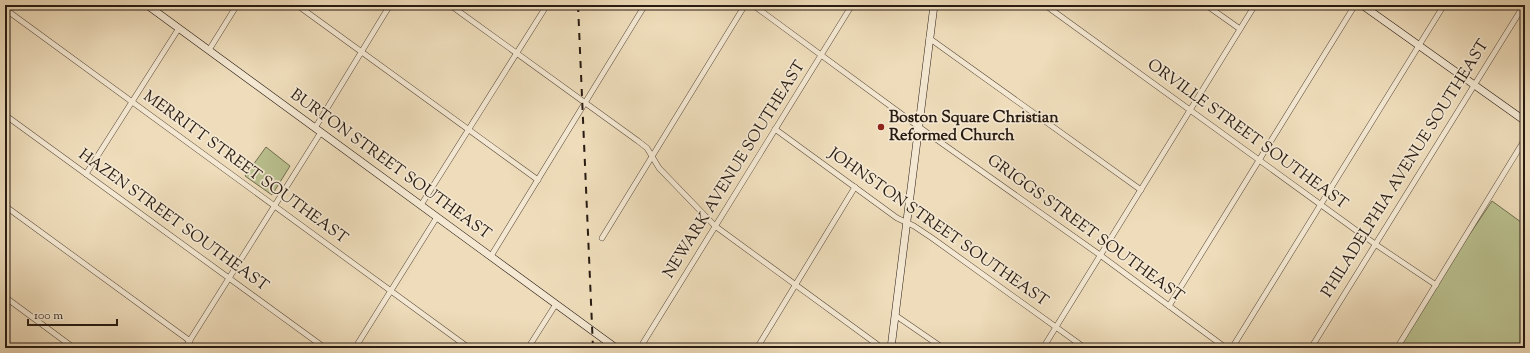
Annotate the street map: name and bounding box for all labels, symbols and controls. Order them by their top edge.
street label: PHILADELPHIA AVENUE SOUTHEAST [1317,36,1495,302]
street label: ORVILLE STREET SOUTHEAST [1142,54,1352,216]
street label: NEWARK AVENUE SOUTHEAST [658,57,812,283]
street label: BURTON STREET SOUTHEAST [285,84,495,246]
street label: MERRITT STREET SOUTHEAST [138,86,352,250]
place label: Boston Square Christian Reformed Church [889,107,1059,148]
marker: Boston Square Christian Reformed Church [876,122,886,132]
street label: JOHNSTON STREET SOUTHEAST [823,142,1053,313]
street label: HAZEN STREET SOUTHEAST [73,144,273,298]
street label: GRIGGS STREET SOUTHEAST [982,150,1188,308]
scale bar [28,301,117,327]
text: 100 m [34,307,63,325]

